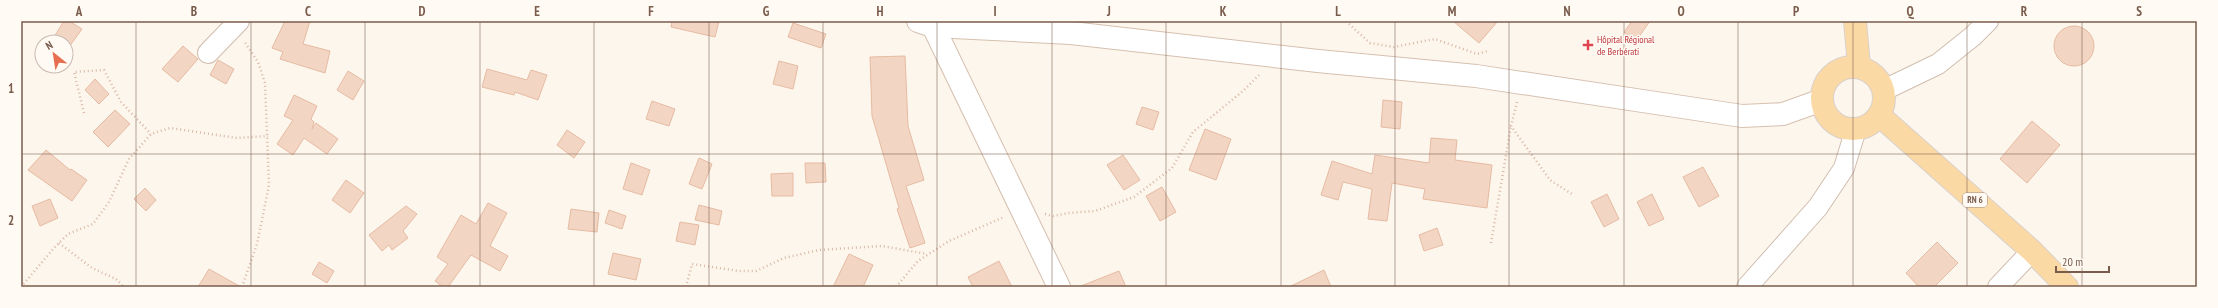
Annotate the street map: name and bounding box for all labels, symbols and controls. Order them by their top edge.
text: A [75,3,83,20]
text: B [191,3,197,20]
text: C [305,3,311,20]
text: D [419,3,426,20]
text: E [534,3,540,20]
text: F [648,3,654,20]
text: G [763,3,770,20]
text: H [877,3,884,20]
text: I [993,3,997,20]
text: J [1106,3,1111,20]
text: K [1220,3,1227,20]
text: L [1335,3,1341,20]
text: M [1448,3,1457,20]
text: N [1563,3,1571,20]
text: O [1677,3,1685,20]
text: P [1793,3,1799,20]
text: Q [1906,3,1914,20]
text: R [2021,3,2028,20]
text: S [2136,3,2142,20]
place label: Hôpital Régional de Berbérati [1597,33,1655,58]
north arrow [34,34,74,74]
text: N [43,38,55,53]
marker: Hôpital Régional de Berbérati [1582,39,1594,51]
text: 1 [8,80,14,97]
road number: RN 6 [1963,193,1987,207]
text: 2 [8,212,14,229]
scale bar [2056,248,2109,274]
text: 20 m [2062,254,2083,269]

